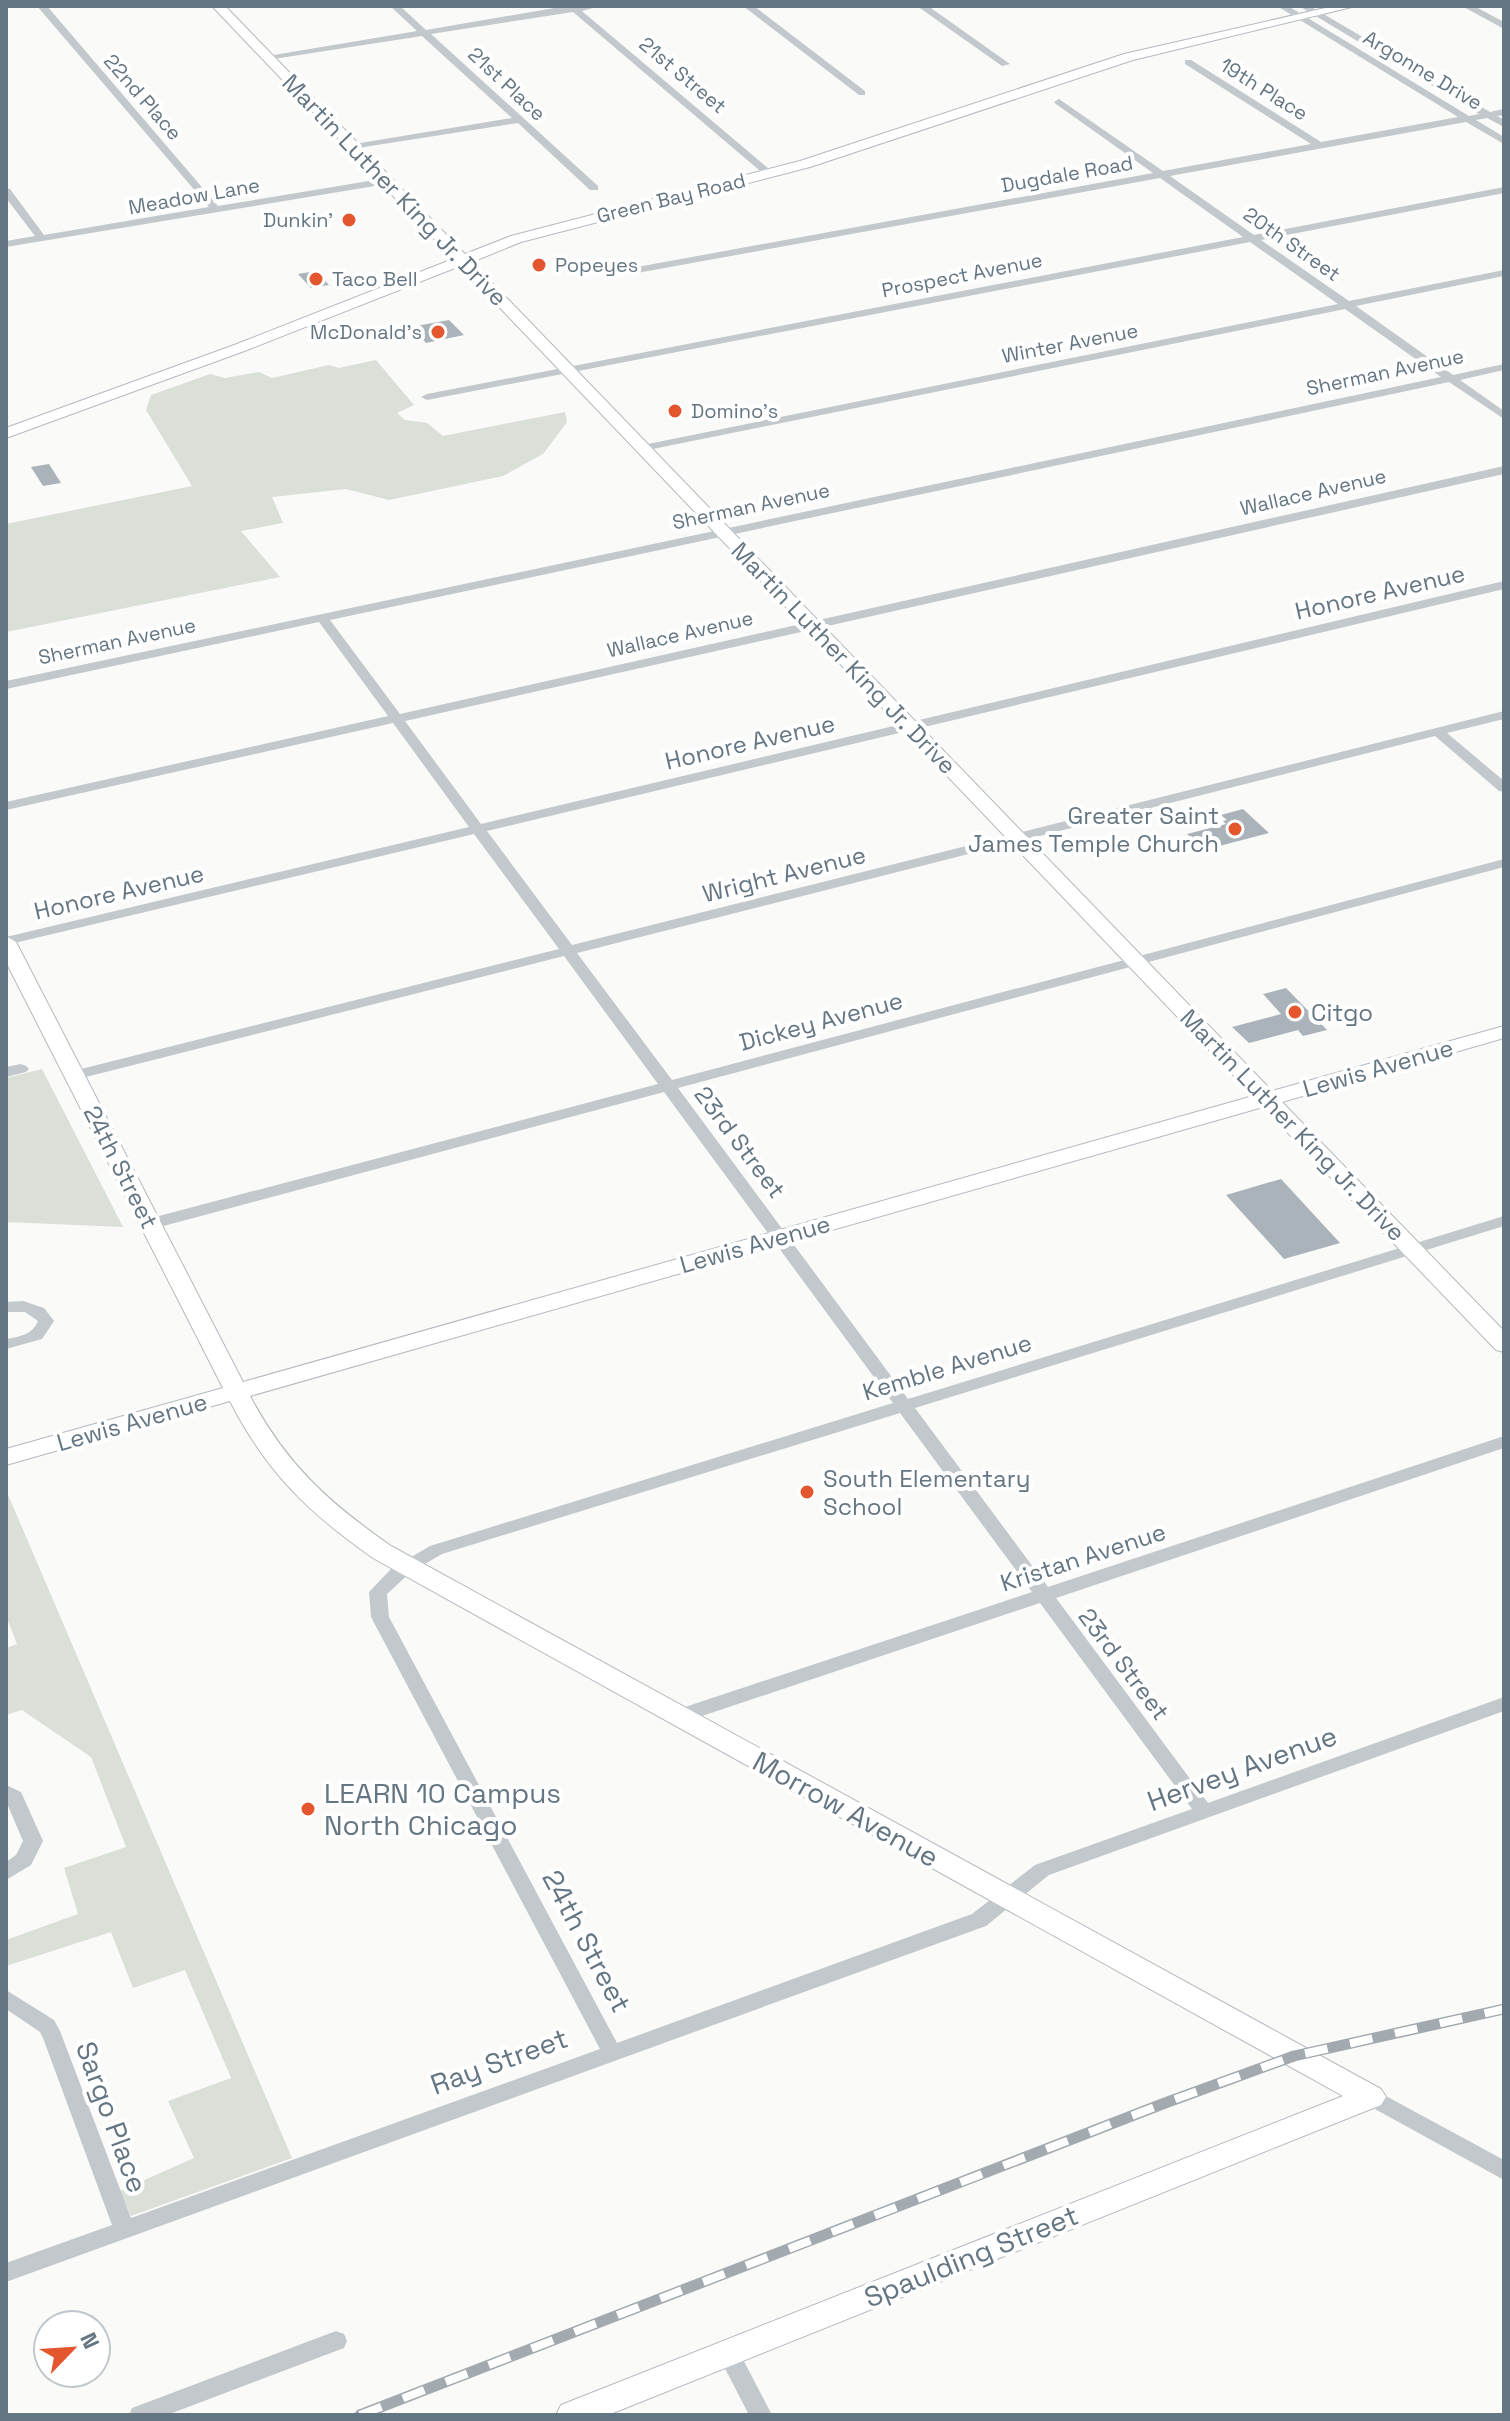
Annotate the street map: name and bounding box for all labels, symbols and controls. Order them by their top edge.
street label: Argonne Drive [1359,24,1487,116]
street label: 21st Street [634,31,732,119]
street label: 21st Place [463,41,551,127]
street label: 22nd Place [98,48,188,146]
street label: 19th Place [1215,52,1313,126]
street label: Martin Luther King Jr. Drive [276,67,514,313]
street label: Dugdale Road [999,150,1135,198]
street label: Green Bay Road [594,167,748,229]
street label: Meadow Lane [126,172,262,220]
street label: 20th Street [1238,201,1346,287]
place label: Dunkin' [263,207,333,233]
marker: Dunkin' [340,211,358,229]
street label: Prospect Avenue [879,247,1045,303]
place label: Popeyes [555,252,638,278]
marker: Popeyes [530,256,548,274]
place label: Taco Bell [332,266,418,292]
marker: Taco Bell [307,270,325,288]
street label: Winter Avenue [1000,317,1140,369]
place label: McDonald's [310,319,422,345]
marker: McDonald's [429,323,447,341]
street label: Sherman Avenue [1304,343,1466,401]
place label: Domino's [691,398,778,424]
marker: Domino's [666,402,684,420]
street label: Wallace Avenue [1237,463,1389,521]
street label: Sherman Avenue [670,477,832,535]
street label: Martin Luther King Jr. Drive [725,535,963,781]
street label: Honore Avenue [1292,557,1468,627]
street label: Wallace Avenue [604,605,756,663]
street label: Sherman Avenue [36,612,198,670]
street label: Honore Avenue [662,707,838,777]
place label: Greater Saint James Temple Church [968,800,1219,859]
marker: Greater Saint James Temple Church [1226,820,1244,838]
street label: Wright Avenue [699,839,869,909]
street label: Honore Avenue [31,857,207,927]
street label: Dickey Avenue [736,984,906,1058]
place label: Citgo [1311,997,1373,1028]
street label: Martin Luther King Jr. Drive [1174,1002,1412,1248]
marker: Citgo [1286,1003,1304,1021]
street label: Lewis Avenue [1299,1032,1457,1104]
street label: 23rd Street [688,1080,792,1204]
street label: 24th Street [77,1100,165,1234]
street label: Lewis Avenue [676,1208,834,1280]
street label: Kemble Avenue [859,1327,1035,1407]
street label: Lewis Avenue [53,1386,211,1458]
place label: South Elementary School [823,1463,1030,1522]
marker: South Elementary School [798,1483,816,1501]
street label: Kristan Avenue [996,1516,1170,1598]
street label: 23rd Street [1072,1602,1176,1726]
street label: Hervey Avenue [1142,1717,1342,1819]
street label: Morrow Avenue [747,1743,945,1875]
place label: LEARN 10 Campus North Chicago [324,1775,561,1843]
marker: LEARN 10 Campus North Chicago [299,1800,317,1818]
street label: 24th Street [534,1864,640,2018]
street label: Ray Street [426,2020,572,2102]
street label: Sargo Place [68,2036,156,2198]
street label: Spaulding Street [859,2197,1083,2315]
north arrow [32,2309,112,2389]
text: N [74,2328,106,2353]

